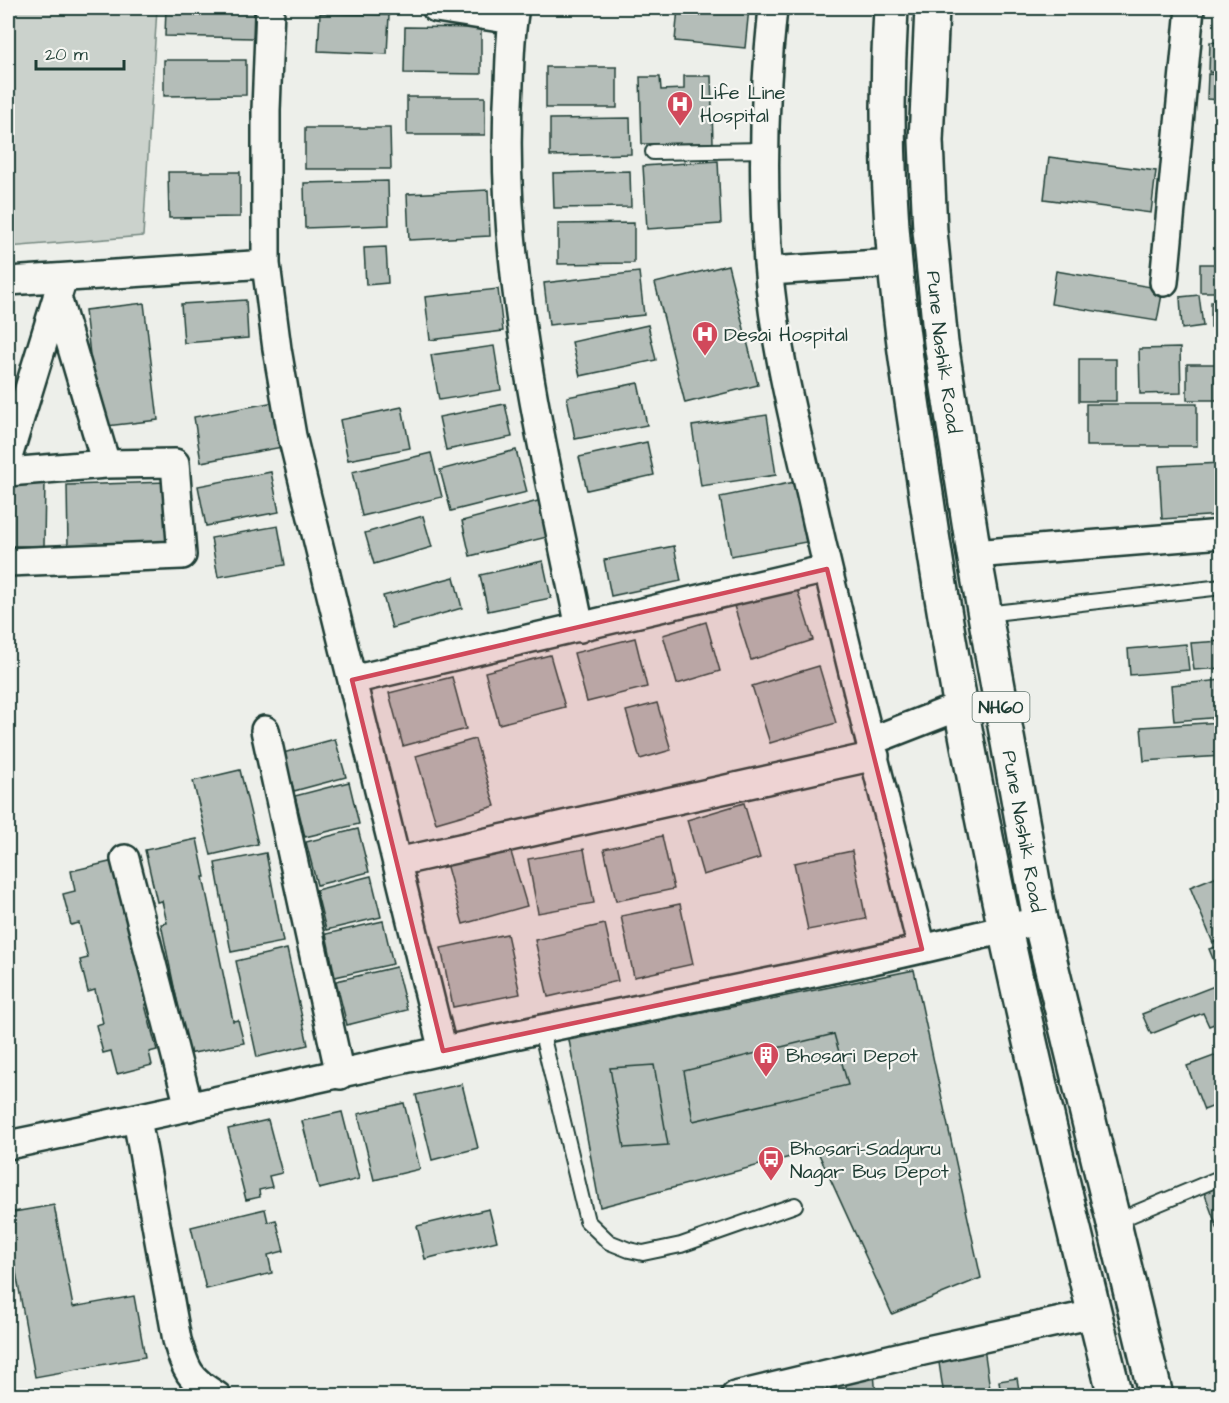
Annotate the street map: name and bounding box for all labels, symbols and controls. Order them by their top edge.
scale bar [36,33,124,71]
text: 20 m [45,42,88,67]
place label: Life Line Hospital [700,79,785,130]
hospital icon: Life Line Hospital [665,89,695,127]
street label: Pune Nashik Road [919,269,968,435]
hospital icon: Desai Hospital [690,319,720,357]
place label: Desai Hospital [724,321,848,349]
road number: NH60 [972,692,1030,722]
street label: Pune Nashik Road [995,748,1051,914]
building icon: Bhosari Depot [751,1040,781,1078]
place label: Bhosari Depot [786,1042,918,1070]
place label: Bhosari-Sadguru Nagar Bus Depot [790,1135,949,1187]
bus stop icon: Bhosari-Sadguru Nagar Bus Depot [756,1144,786,1182]

